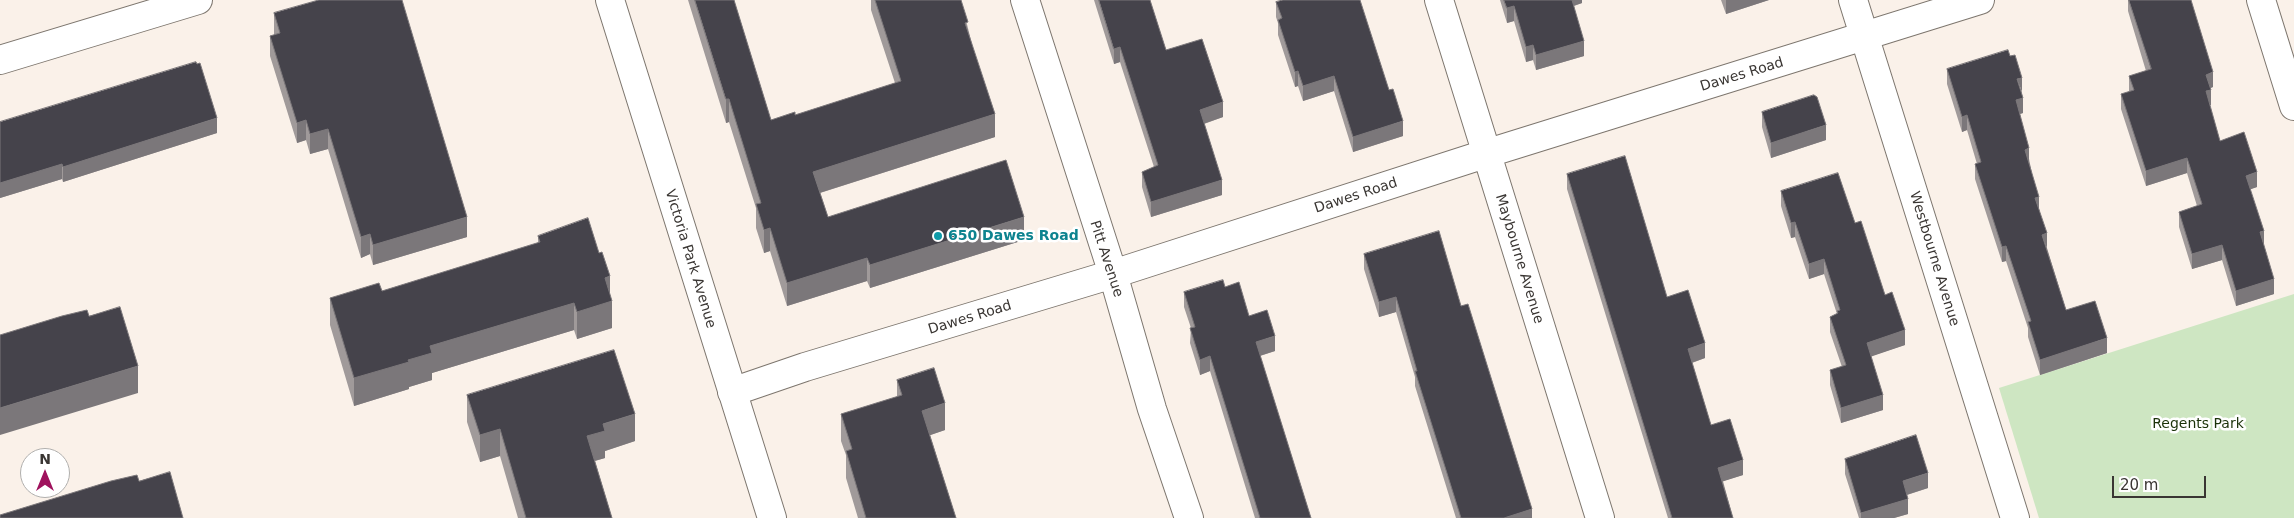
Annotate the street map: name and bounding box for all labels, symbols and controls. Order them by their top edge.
street label: Dawes Road [1698,54,1786,96]
street label: Dawes Road [1312,175,1400,217]
street label: Victoria Park Avenue [661,188,719,330]
street label: Westbourne Avenue [1905,190,1963,328]
street label: Maybourne Avenue [1491,192,1547,326]
street label: Pitt Avenue [1086,219,1126,299]
place label: 650 Dawes Road [948,228,1079,244]
marker: 650 Dawes Road [932,230,944,242]
street label: Dawes Road [926,297,1014,339]
park label: Regents Park [2152,416,2244,432]
north arrow [20,448,70,498]
text: N [39,451,51,467]
scale bar [2114,466,2208,498]
text: 20 m [2120,476,2158,494]

